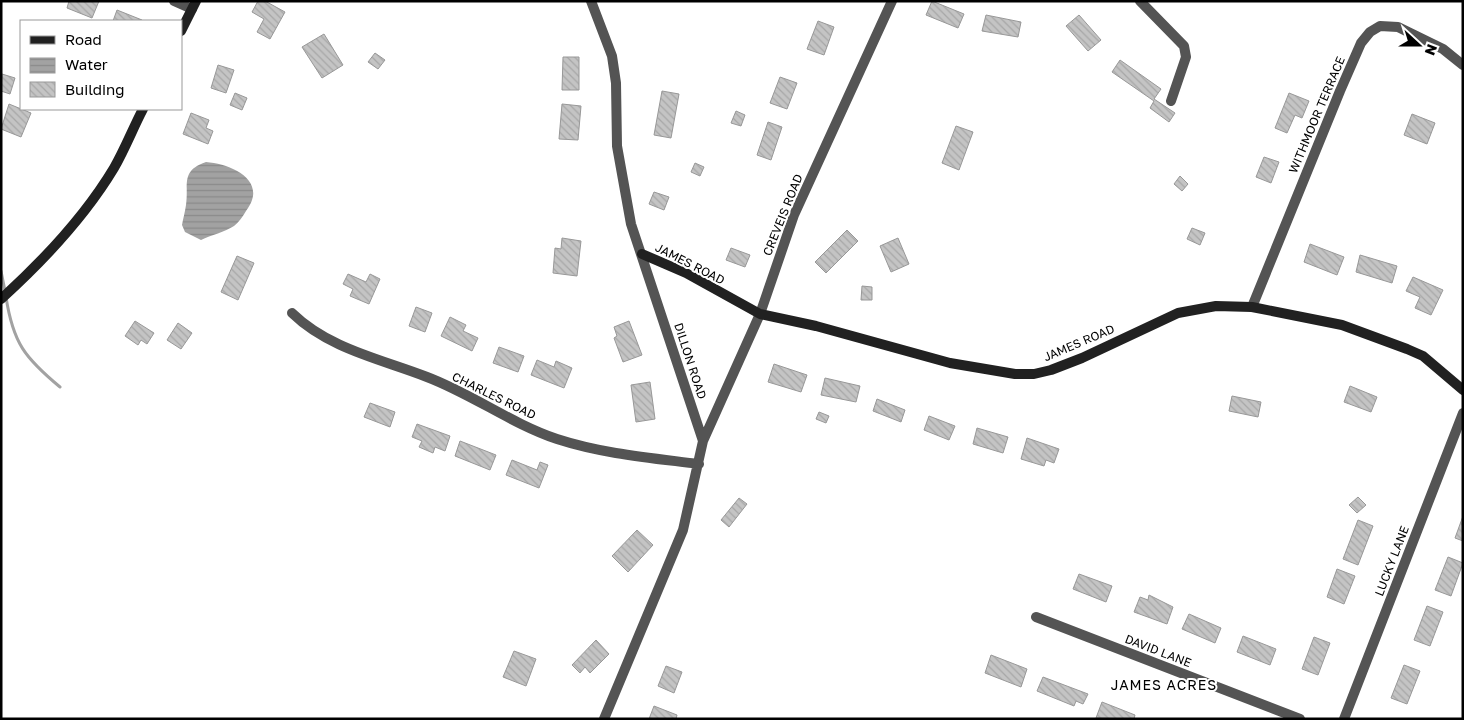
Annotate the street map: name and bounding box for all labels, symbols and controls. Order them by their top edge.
legend [20,20,182,110]
north arrow [1394,20,1444,70]
text: Road [65,30,102,48]
text: N [1422,42,1441,58]
street label: WITHMOOR TERRACE [1285,54,1348,175]
text: Water [65,55,108,73]
text: Building [65,80,125,98]
street label: CREVEIS ROAD [759,172,806,258]
street label: JAMES ROAD [653,240,727,287]
street label: DILLON ROAD [671,321,710,401]
street label: JAMES ROAD [1041,321,1117,364]
street label: CHARLES ROAD [450,369,539,422]
street label: LUCKY LANE [1371,524,1412,598]
street label: DAVID LANE [1123,631,1194,670]
district label: JAMES ACRES [1111,676,1217,693]

